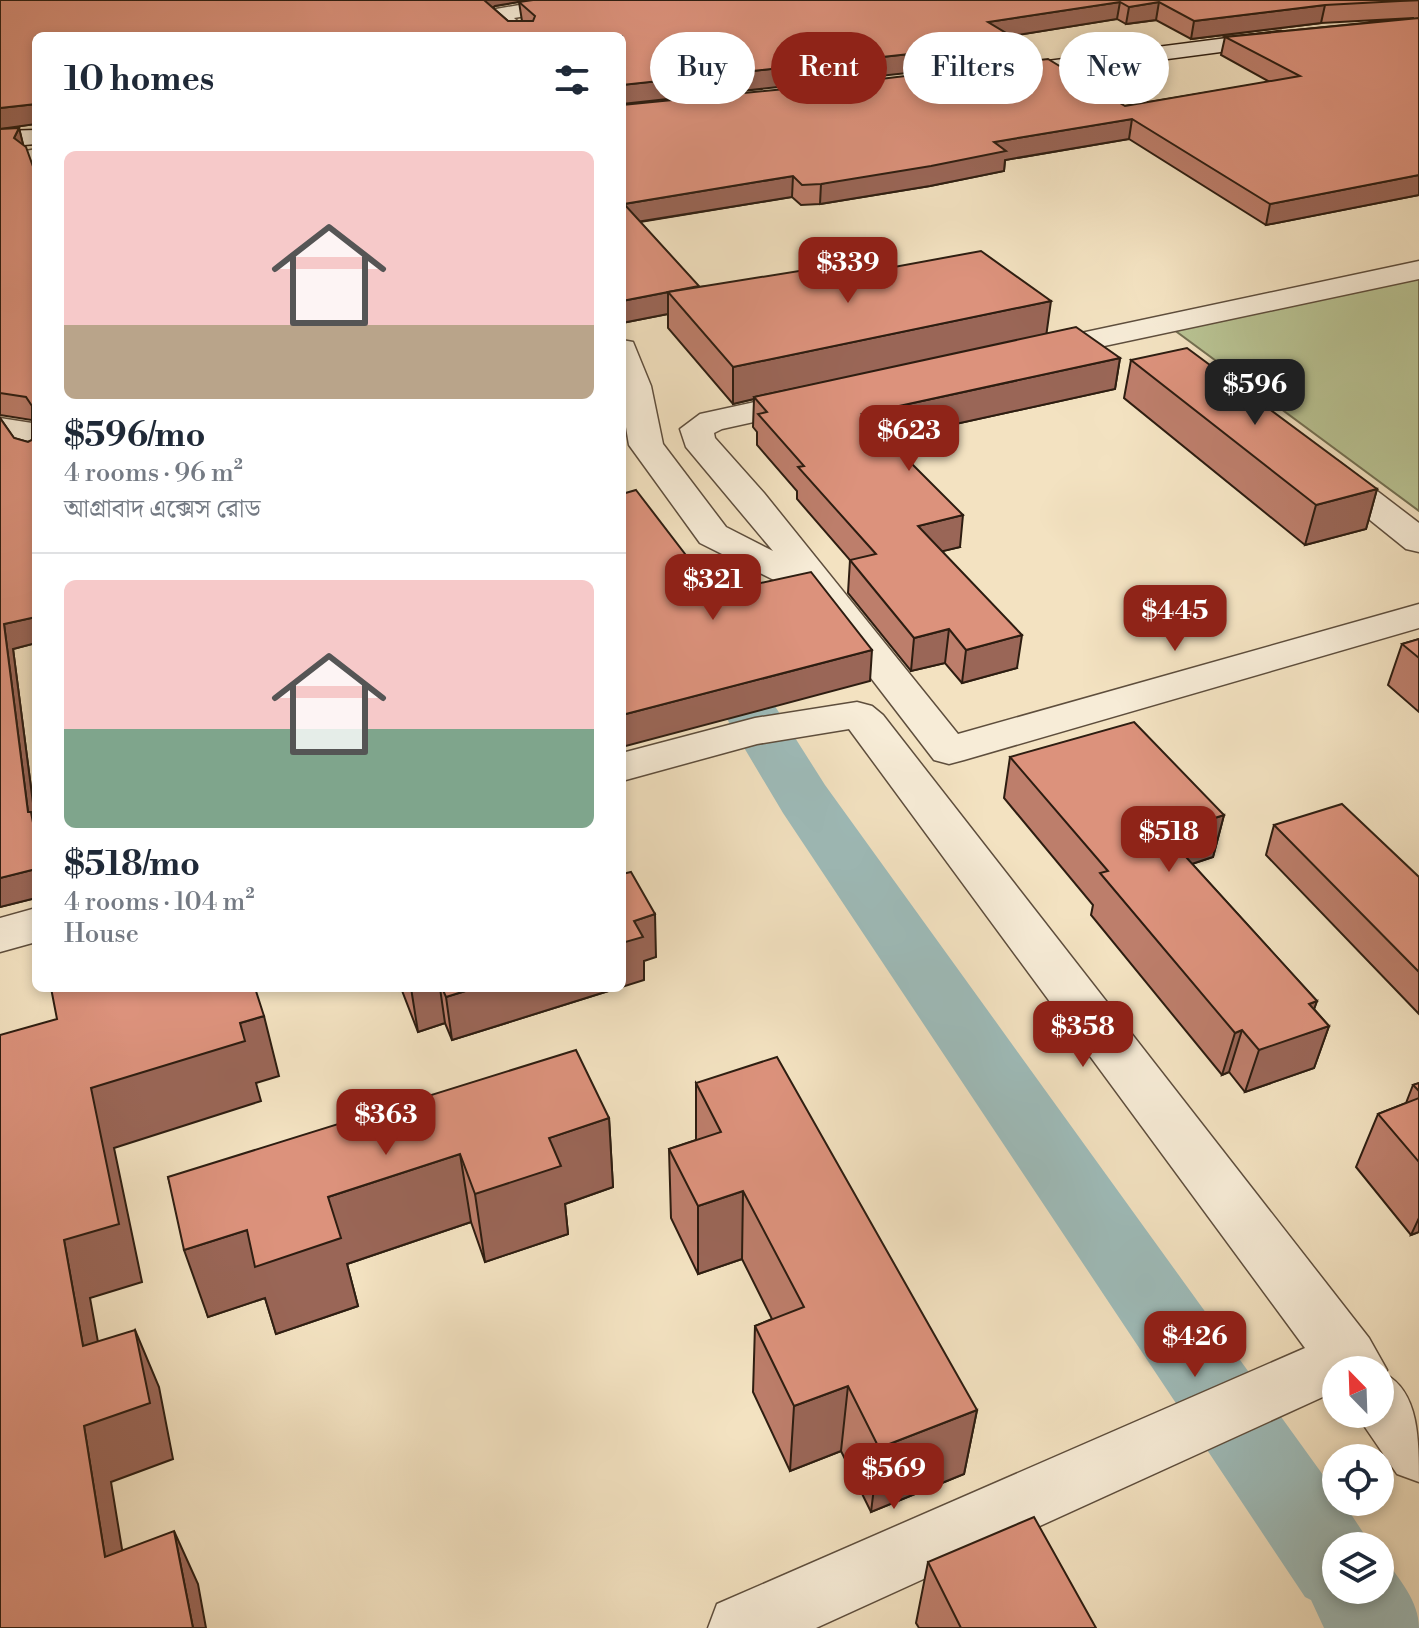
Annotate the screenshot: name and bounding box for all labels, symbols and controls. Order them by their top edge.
chip: Buy [650,32,755,104]
chip: Rent [771,32,887,104]
chip: Filters [903,32,1043,104]
chip: New [1059,32,1169,104]
icon: filters [550,58,594,102]
text: 10 homes [64,59,214,101]
icon: home [257,203,401,347]
pin: $339 [801,237,895,305]
text: $339 [816,247,880,279]
pin: $596 [1208,359,1302,427]
text: $596 [1223,369,1287,401]
pin: $623 [862,405,956,473]
text: $596/mo [64,415,206,457]
text: $623 [877,415,941,447]
text: 4 rooms · 96 m² [64,457,243,489]
text: আগ্রাবাদ এক্সেস রোড [64,493,261,525]
pin: $321 [666,554,760,622]
text: $321 [683,564,743,596]
pin: $445 [1128,585,1222,653]
text: $445 [1142,595,1208,627]
icon: home [257,632,401,776]
pin: $518 [1122,806,1216,874]
text: $518 [1139,816,1199,848]
text: $518/mo [64,844,200,886]
text: 4 rooms · 104 m² [64,886,254,918]
text: House [64,918,139,950]
pin: $358 [1036,1001,1130,1069]
text: $358 [1051,1011,1115,1043]
pin: $363 [339,1089,433,1157]
text: $363 [354,1099,418,1131]
pin: $426 [1148,1311,1242,1379]
text: $426 [1162,1321,1228,1353]
north arrow [1322,1356,1394,1428]
map controls [1322,1356,1394,1604]
pin: $569 [847,1443,941,1511]
button: locate [1322,1444,1394,1516]
text: $569 [862,1453,926,1485]
button: layers [1322,1532,1394,1604]

